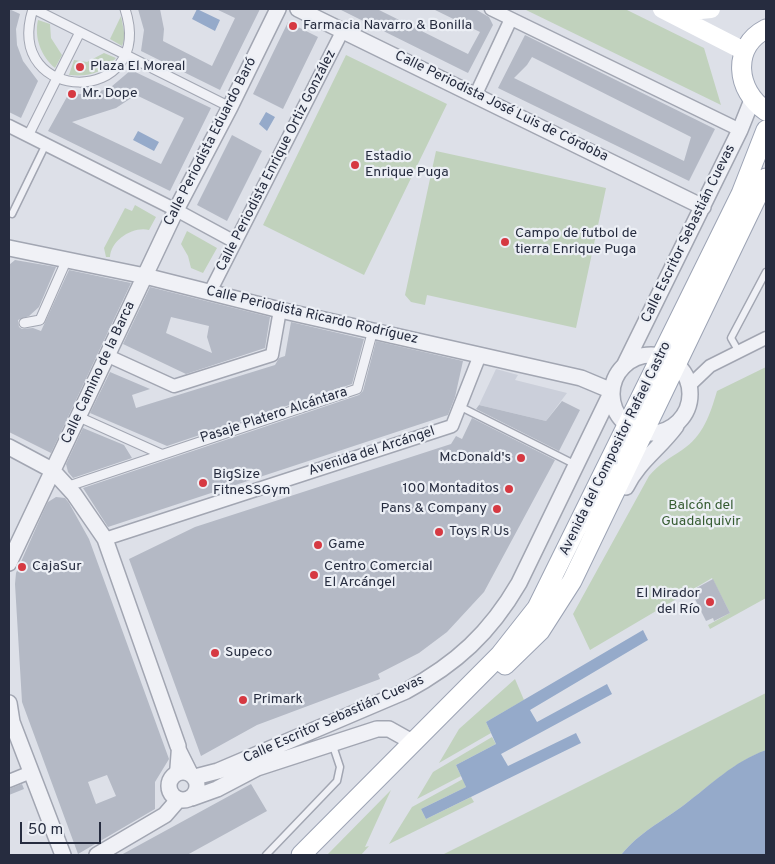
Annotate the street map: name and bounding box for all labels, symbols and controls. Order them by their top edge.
place label: Farmacia Navarro & Bonilla [303,18,472,34]
marker: Farmacia Navarro & Bonilla [287,20,299,32]
street label: Calle Periodista Enrique Ortiz González [214,47,340,275]
street label: Calle Periodista José Luis de Córdoba [392,48,610,166]
street label: Calle Periodista Eduardo Baró [161,55,261,229]
place label: Plaza El Moreal [90,59,186,75]
marker: Plaza El Moreal [74,61,86,73]
place label: Mr. Dope [82,86,138,102]
marker: Mr. Dope [66,88,78,100]
street label: Calle Escritor Sebastián Cuevas [638,142,740,326]
place label: Estadio Enrique Puga [365,149,449,182]
marker: Estadio Enrique Puga [349,159,361,171]
place label: Campo de futbol de tierra Enrique Puga [515,226,637,258]
marker: Campo de futbol de tierra Enrique Puga [499,236,511,248]
street label: Calle Periodista Ricardo Rodríguez [204,283,420,349]
street label: Calle Camino de la Barca [59,299,139,447]
street label: Avenida del Compositor Rafael Castro [557,339,675,559]
street label: Pasaje Platero Alcántara [198,384,350,448]
street label: Avenida del Arcángel [307,424,437,480]
place label: McDonald's [439,450,511,466]
marker: McDonald's [515,452,527,464]
place label: BigSize FitneSSGym [213,467,290,500]
marker: BigSize FitneSSGym [197,477,209,489]
place label: 100 Montaditos [402,481,499,497]
marker: 100 Montaditos [503,483,515,495]
park label: Balcón del Guadalquivir [661,498,741,530]
place label: Pans & Company [381,501,487,517]
marker: Pans & Company [491,503,503,515]
place label: Toys R Us [449,524,509,540]
marker: Toys R Us [433,526,445,538]
place label: Game [328,537,365,553]
marker: Game [312,539,324,551]
place label: CajaSur [32,559,82,575]
place label: Centro Comercial El Arcángel [324,559,433,592]
marker: CajaSur [16,561,28,573]
marker: Centro Comercial El Arcángel [308,569,320,581]
place label: El Mirador del Río [636,586,700,618]
marker: El Mirador del Río [704,596,716,608]
place label: Supeco [225,645,272,661]
marker: Supeco [209,647,221,659]
street label: Calle Escritor Sebastián Cuevas [241,672,427,768]
place label: Primark [253,692,303,708]
marker: Primark [237,694,249,706]
scale bar [22,812,104,844]
text: 50 m [28,821,63,840]

